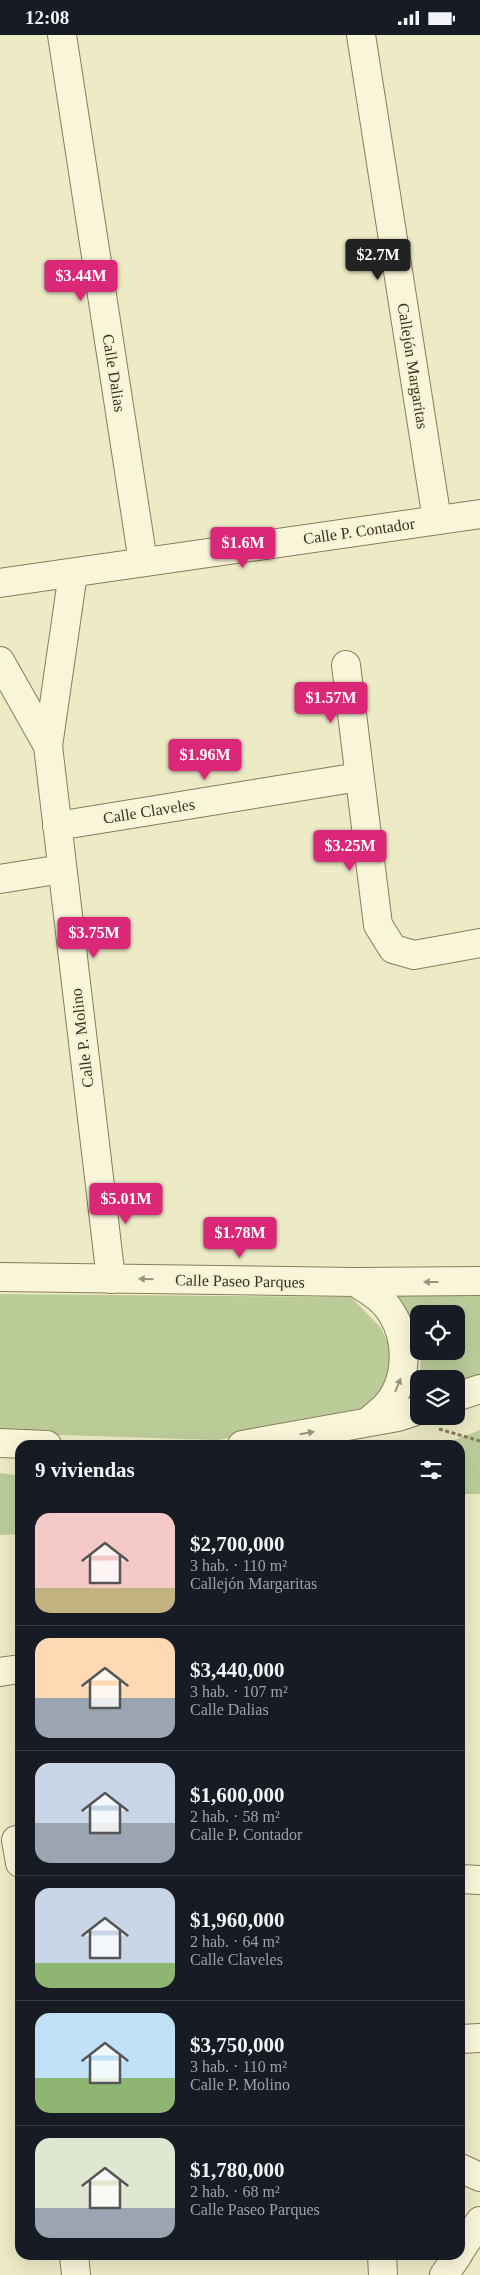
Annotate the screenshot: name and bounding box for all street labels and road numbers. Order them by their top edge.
street label: Callejón Margaritas [394,302,431,430]
street label: Calle Dalias [99,333,129,413]
street label: Calle P. Contador [302,515,417,547]
street label: Calle Claveles [102,795,196,827]
street label: Calle P. Molino [67,987,97,1089]
street label: Calle Paseo Parques [175,1271,305,1292]

